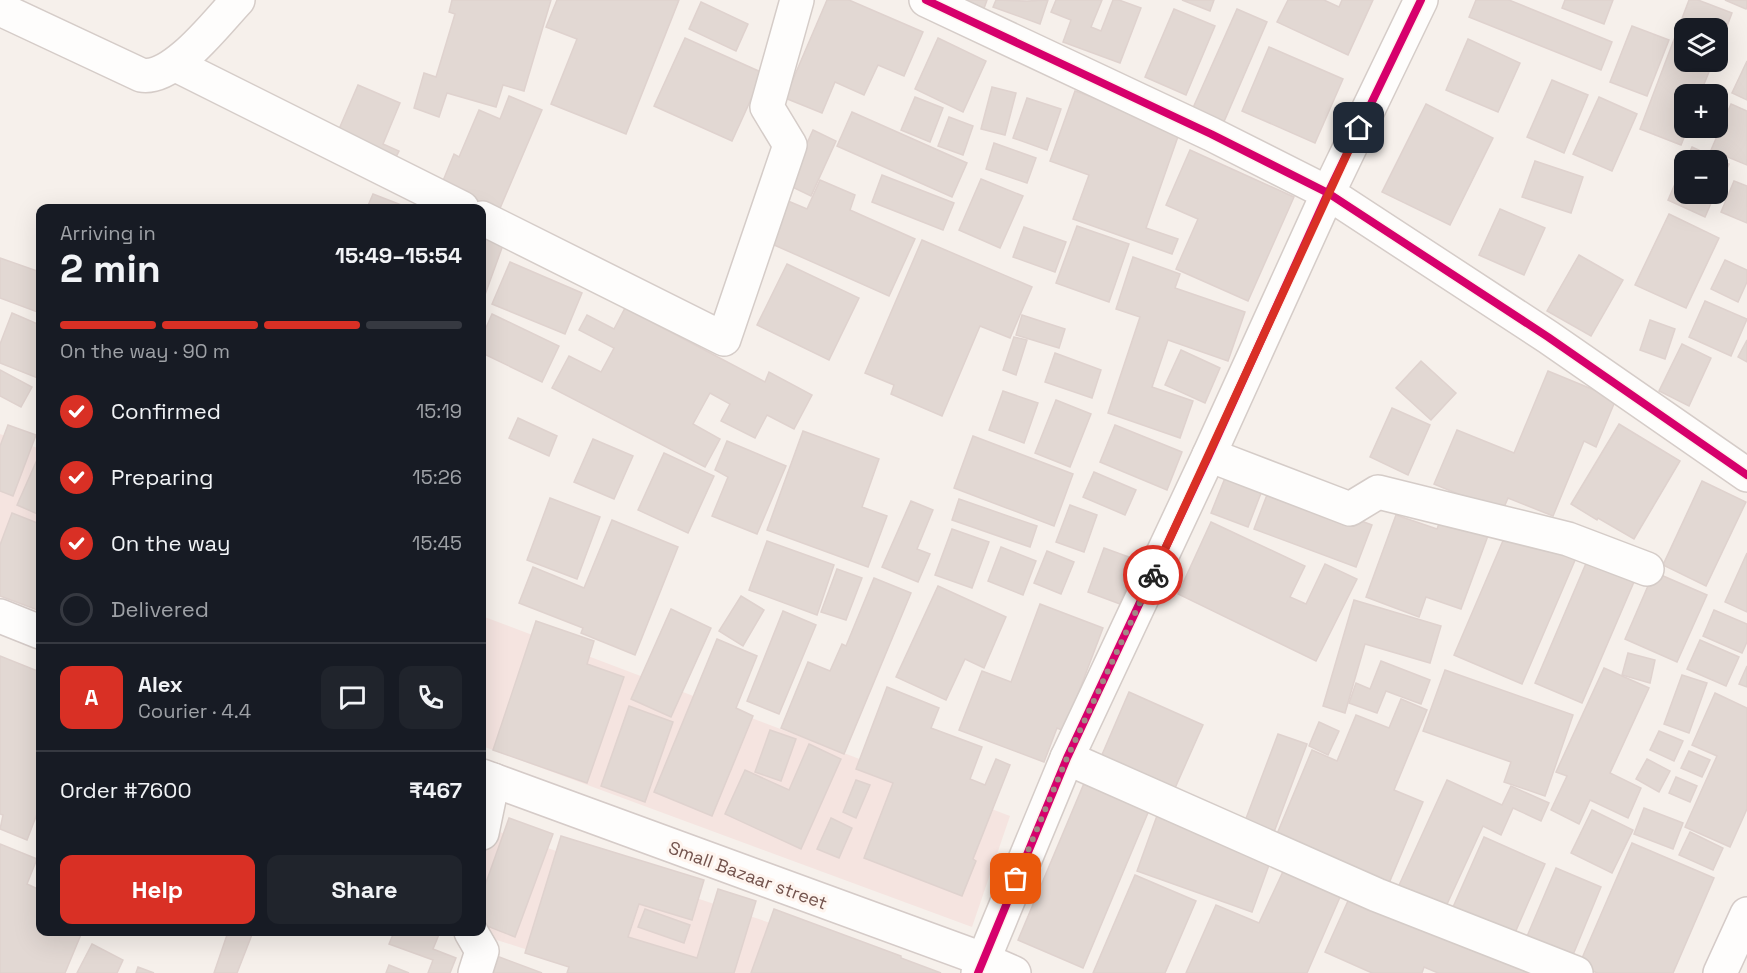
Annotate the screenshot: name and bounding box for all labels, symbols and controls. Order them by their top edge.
map controls [1674,18,1728,204]
button: layers [1674,18,1728,72]
button: + [1674,84,1728,138]
pin [1333,102,1384,153]
icon: home [1342,111,1375,144]
button: − [1674,150,1728,204]
text: Arriving in [60,220,156,246]
text: 15:49–15:54 [335,241,462,269]
text: 2 min [60,244,161,293]
text: On the way · 90 m [60,338,230,364]
icon: check [60,395,93,428]
text: Confirmed [111,397,221,425]
text: 15:19 [416,398,462,424]
icon: check [60,461,93,494]
text: Preparing [111,463,213,491]
text: 15:26 [412,464,462,490]
icon: check [60,527,93,560]
text: On the way [111,529,230,557]
text: 15:45 [412,530,462,556]
courier [1123,545,1183,605]
icon: bike [1137,559,1170,592]
text: Delivered [111,595,209,623]
button: chat [321,666,384,729]
button: phone [399,666,462,729]
text: Alex [138,670,183,698]
text: A [85,683,98,711]
text: Courier · 4.4 [138,698,251,724]
text: Order #7600 [60,776,191,804]
text: ₹467 [409,776,462,804]
street label: Small Bazaar street [665,836,831,914]
pin [990,853,1041,904]
button: Help [60,855,255,924]
button: Share [267,855,462,924]
icon: bag [999,862,1032,895]

